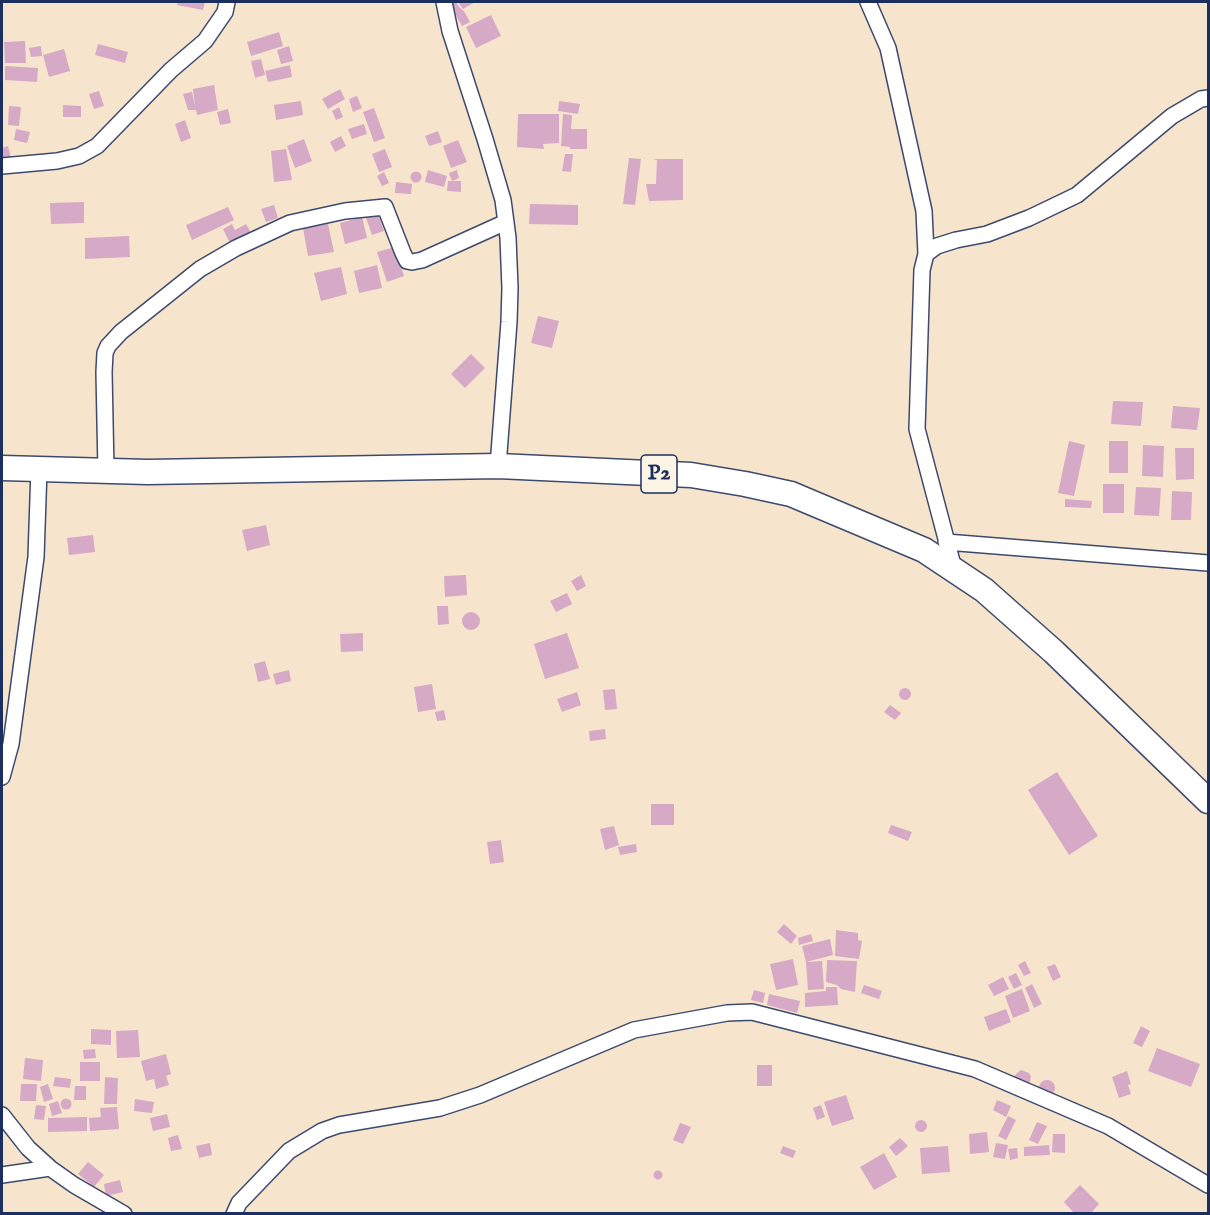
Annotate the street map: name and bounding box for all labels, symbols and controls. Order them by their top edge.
road number: P2 [641,455,677,493]

